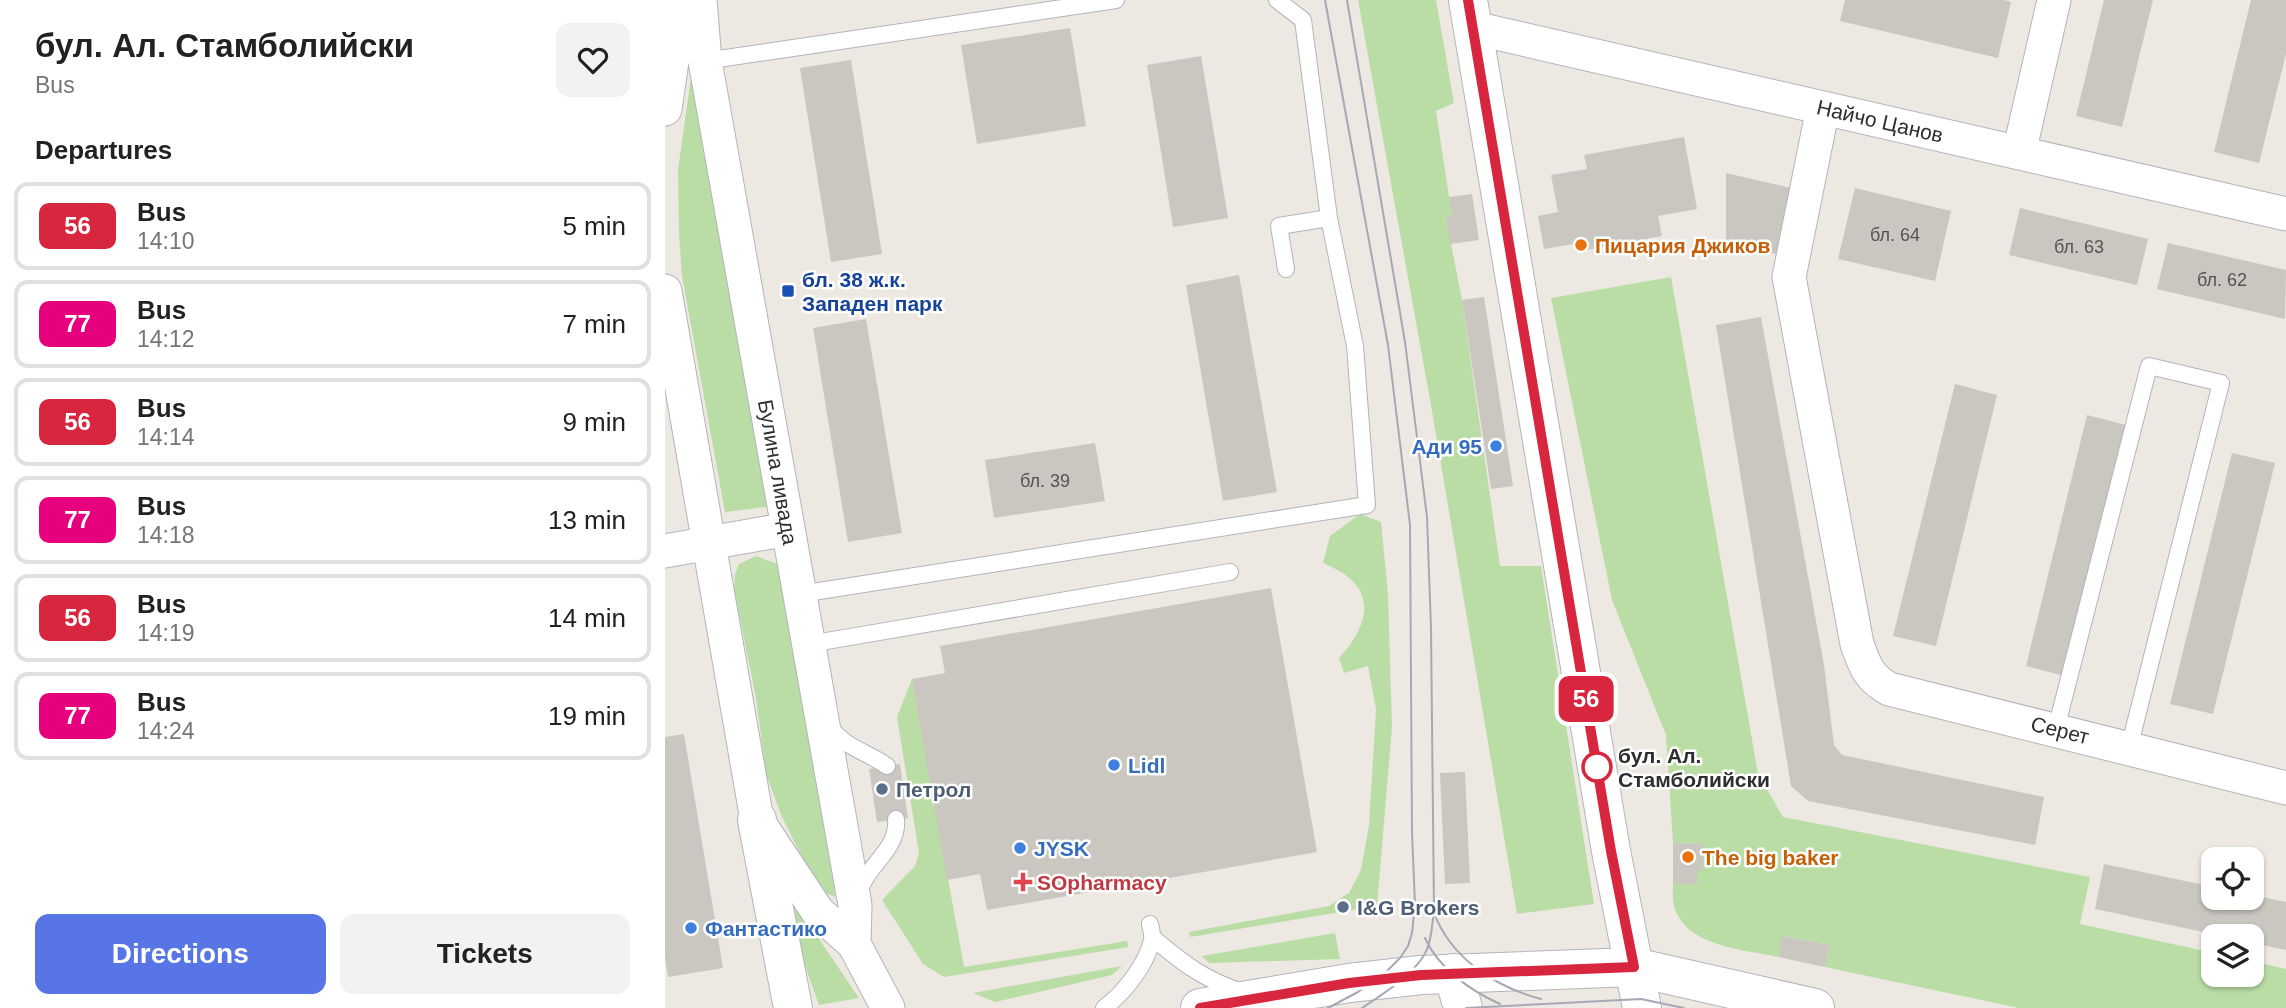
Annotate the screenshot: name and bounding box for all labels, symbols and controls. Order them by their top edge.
button: heart [556,23,630,97]
text: бул. Ал. Стамболийски [35,27,414,64]
text: Bus [35,72,75,98]
street label: Найчо Цанов [1814,95,1946,147]
text: Departures [35,135,172,165]
text: Bus [137,197,186,227]
text: 5 min [562,211,626,241]
text: 56 [64,212,91,239]
house number: бл. 64 [1870,225,1920,245]
text: 14:10 [137,228,195,254]
place label: Пицария Джиков [1595,234,1770,257]
marker: Пицария Джиков [1573,237,1589,253]
house number: бл. 63 [2054,237,2104,257]
place label: бл. 38 ж.к. Западен парк [802,268,943,315]
house number: бл. 62 [2197,270,2247,290]
marker: бл. 38 ж.к. Западен парк [780,283,796,299]
text: Bus [137,295,186,325]
text: 7 min [562,309,626,339]
text: 77 [64,310,91,337]
text: 14:12 [137,326,195,352]
text: Bus [137,393,186,423]
street label: Булина ливада [754,398,802,547]
text: 9 min [562,407,626,437]
text: 56 [64,408,91,435]
text: 14:14 [137,424,195,450]
place label: Ади 95 [1411,435,1482,458]
marker: Ади 95 [1488,438,1504,454]
house number: бл. 39 [1020,471,1070,491]
text: Bus [137,491,186,521]
text: 13 min [548,505,626,535]
text: 77 [64,506,91,533]
text: 14:18 [137,522,195,548]
text: Bus [137,589,186,619]
text: 14 min [548,603,626,633]
text: 56 [64,604,91,631]
text: 14:19 [137,620,195,646]
line badge: 56 [1555,676,1618,722]
text: 56 [1573,685,1599,712]
text: Bus [137,687,186,717]
text: 19 min [548,701,626,731]
text: 77 [64,702,91,729]
street label: Серет [2029,712,2092,748]
text: 14:24 [137,718,195,744]
place label: бул. Ал. Стамболийски [1618,744,1770,791]
marker: бул. Ал. Стамболийски [1582,752,1612,782]
place label: Lidl [1128,754,1165,777]
marker: Lidl [1106,757,1122,773]
place label: Петрол [896,778,971,801]
marker: Петрол [874,781,890,797]
place label: JYSK [1034,837,1089,860]
marker: JYSK [1012,840,1028,856]
place label: The big baker [1702,846,1839,869]
map controls [2201,847,2264,987]
button: locate [2201,847,2264,910]
marker: The big baker [1680,849,1696,865]
place label: SOpharmacy [1037,871,1167,894]
marker: SOpharmacy [1015,874,1031,890]
place label: I&G Brokers [1357,896,1480,919]
marker: I&G Brokers [1335,899,1351,915]
button: Directions [35,914,326,994]
button: Tickets [340,914,630,994]
place label: Фантастико [705,917,827,940]
marker: Фантастико [683,920,699,936]
button: layers [2201,924,2264,987]

